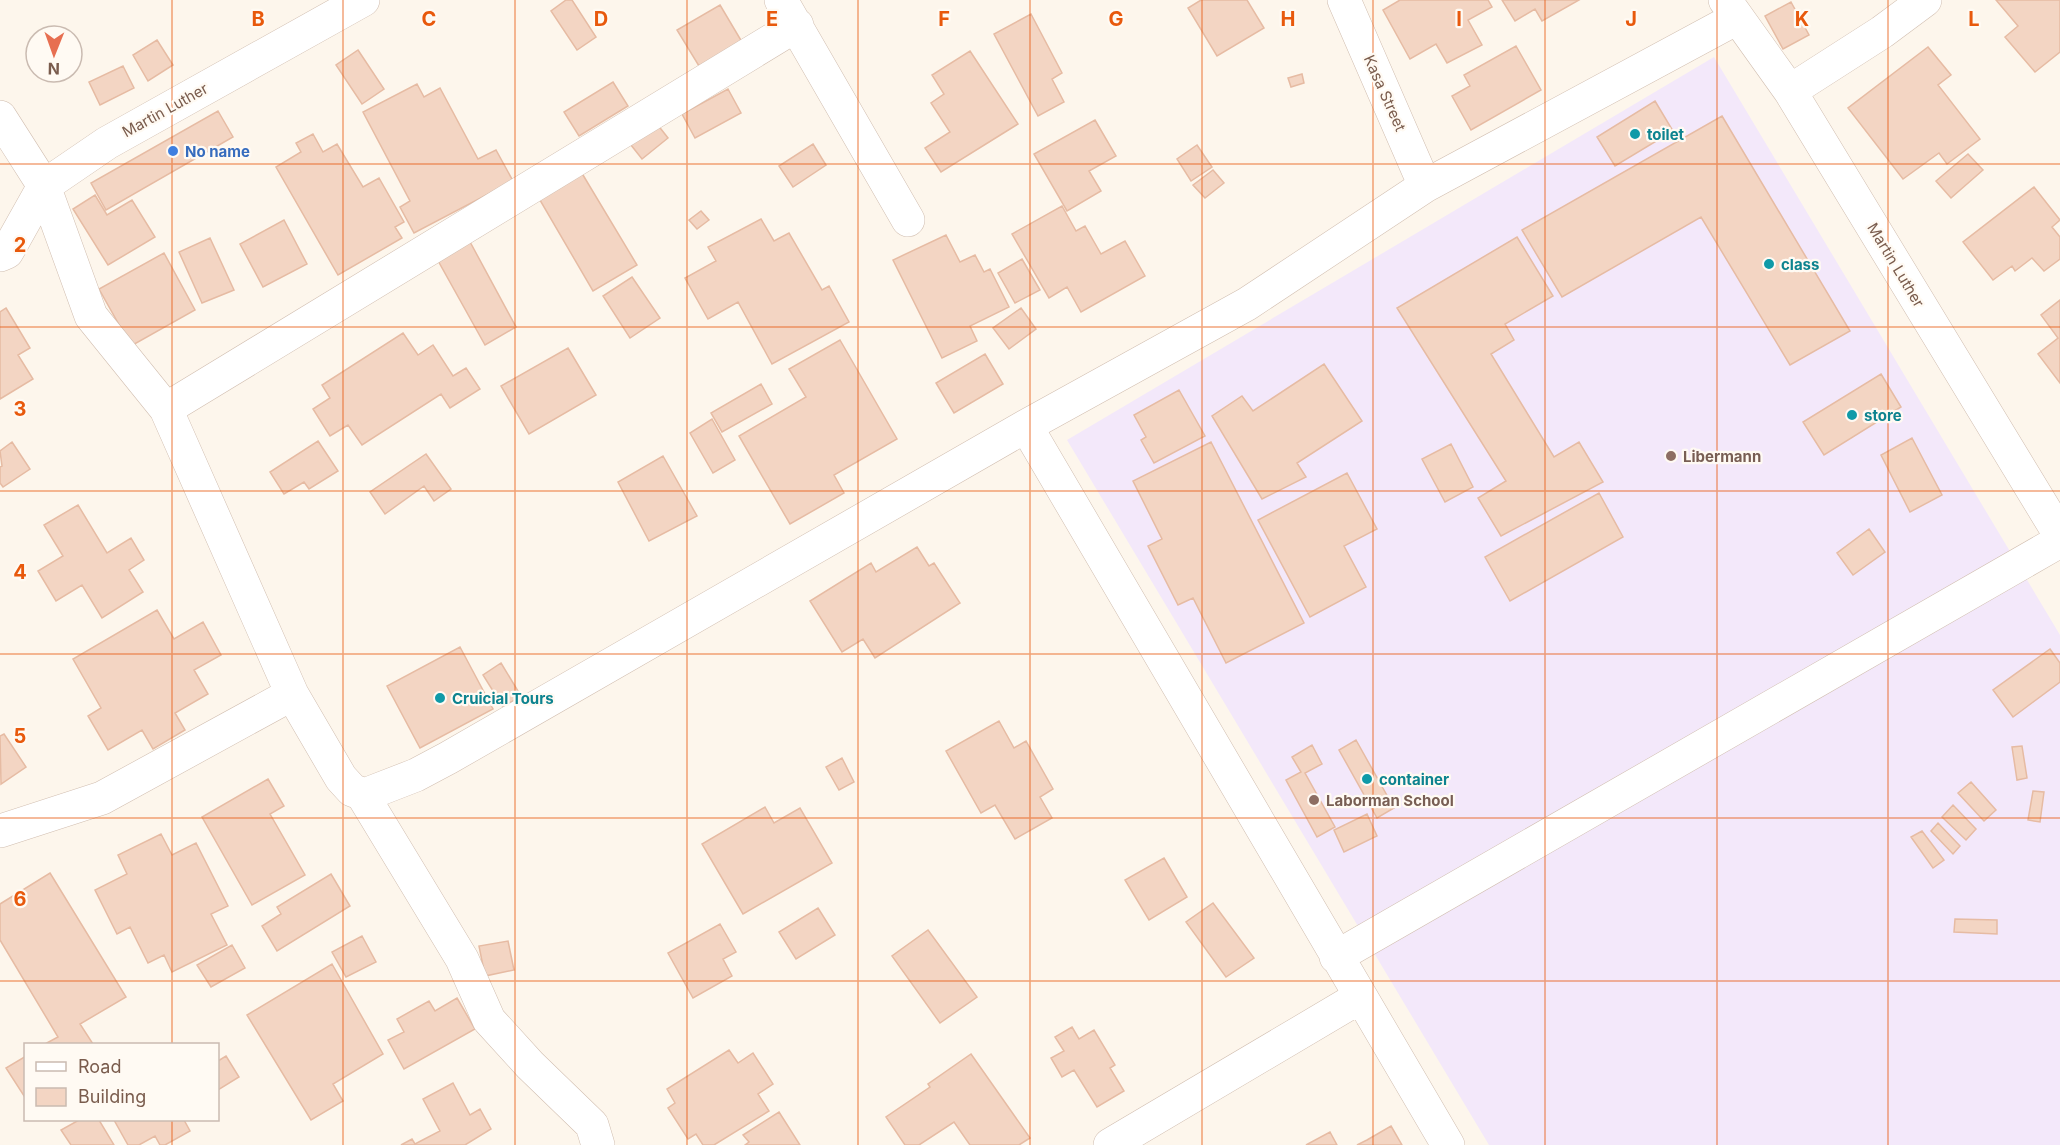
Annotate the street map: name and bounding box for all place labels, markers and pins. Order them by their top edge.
place label: toilet [1647,125,1685,144]
marker: toilet [1628,127,1642,141]
place label: No name [185,142,250,161]
marker: No name [166,144,180,158]
place label: class [1781,255,1819,274]
marker: class [1762,257,1776,271]
place label: store [1864,406,1902,425]
marker: store [1845,408,1859,422]
place label: Libermann [1683,447,1761,466]
marker: Libermann [1664,449,1678,463]
place label: Cruicial Tours [452,689,554,708]
marker: Cruicial Tours [433,691,447,705]
place label: container [1379,770,1449,789]
marker: container [1360,772,1374,786]
place label: Laborman School [1326,791,1454,810]
marker: Laborman School [1307,793,1321,807]

